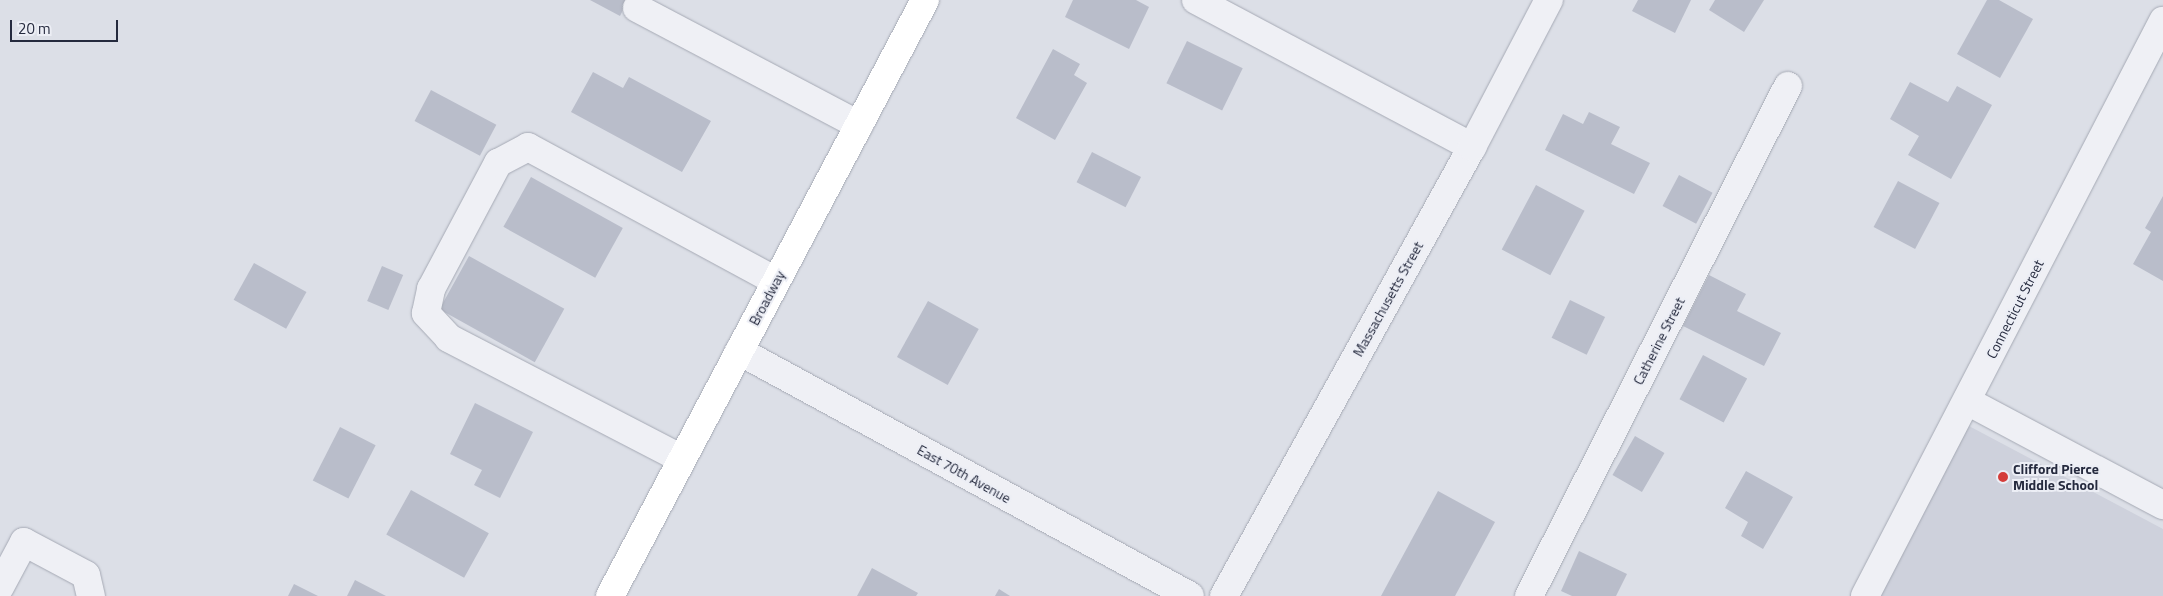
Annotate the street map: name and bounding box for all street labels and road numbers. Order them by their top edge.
street label: Massachusetts Street [1349,239,1427,359]
street label: Connecticut Street [1983,257,2047,361]
street label: Broadway [746,268,788,328]
street label: Catherine Street [1630,295,1688,387]
street label: East 70th Avenue [914,441,1014,507]

